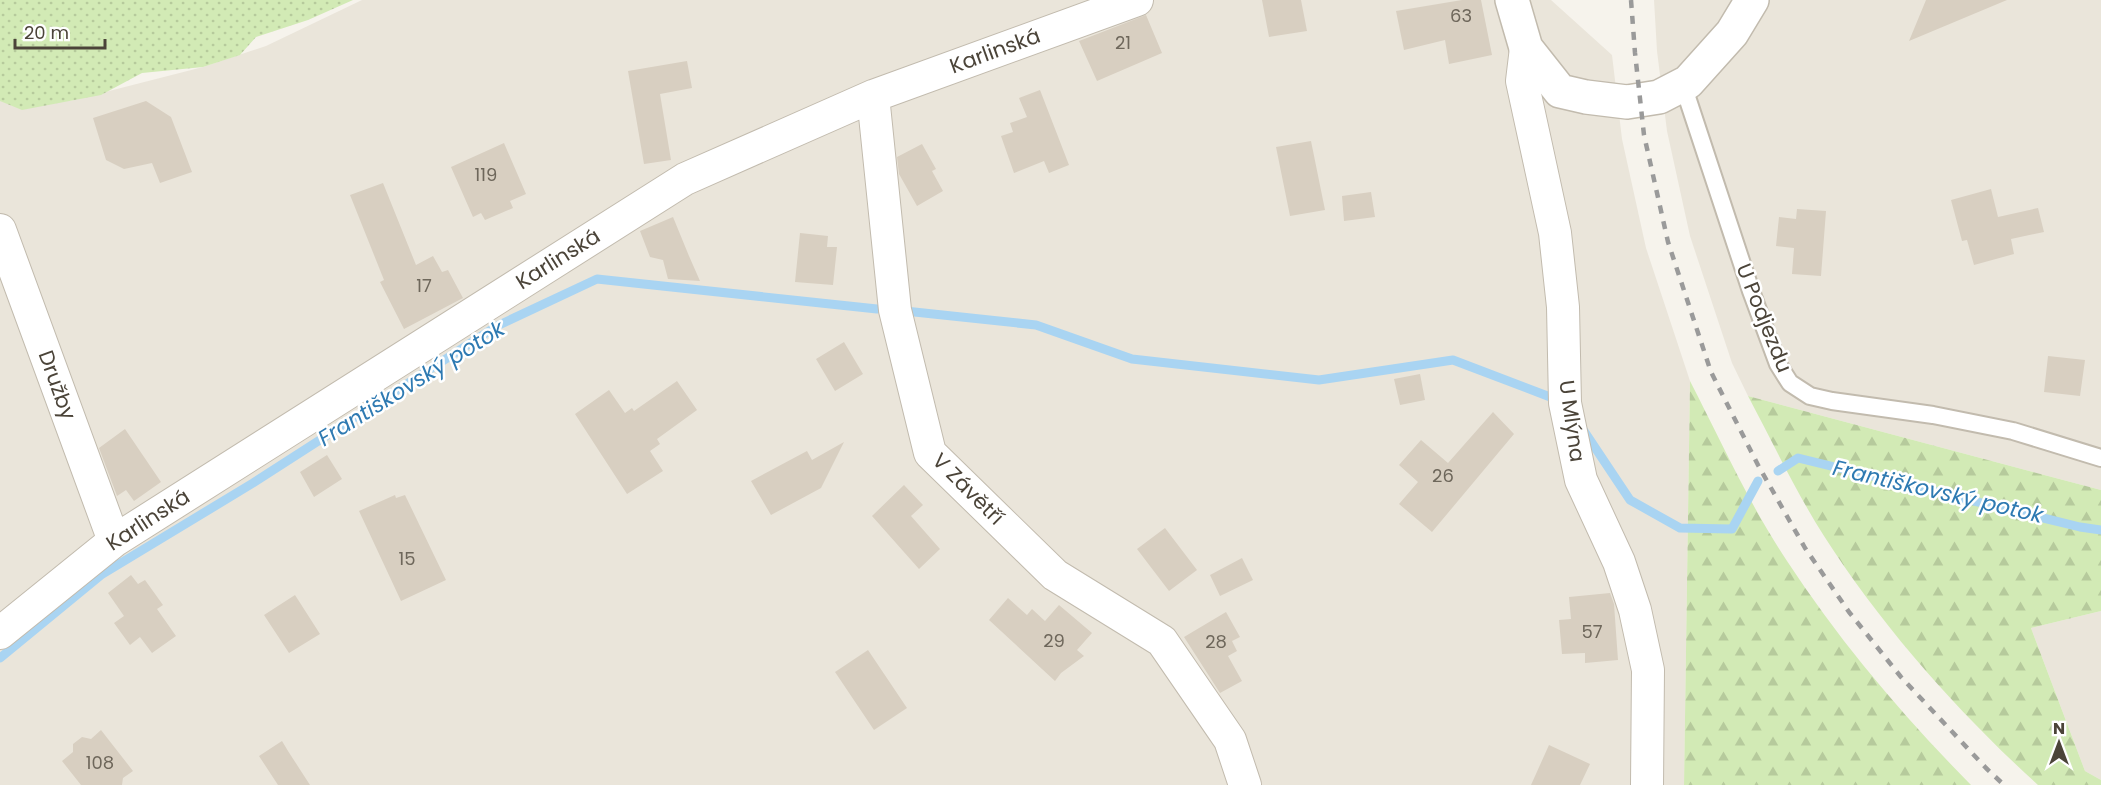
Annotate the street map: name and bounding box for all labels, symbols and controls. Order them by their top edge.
house number: 63 [1450,3,1472,28]
scale bar [15,12,105,50]
text: 20 m [24,20,69,45]
street label: Karlinská [946,21,1044,80]
house number: 21 [1115,30,1131,55]
house number: 119 [475,162,497,187]
street label: Karlinská [510,221,605,296]
street label: U Podjezdu [1729,259,1799,377]
house number: 17 [416,273,432,298]
water label: Františkovský potok [312,312,512,454]
street label: Družby [32,346,83,424]
street label: U Mlýna [1552,378,1593,464]
street label: V Závětří [926,446,1011,531]
water label: Františkovský potok [1830,452,2048,531]
house number: 26 [1432,463,1454,488]
street label: Karlinská [100,482,195,557]
house number: 15 [398,546,416,571]
house number: 57 [1581,619,1603,644]
house number: 29 [1043,628,1065,653]
house number: 28 [1205,629,1227,654]
north arrow [2029,713,2089,773]
text: N [2053,717,2065,740]
house number: 108 [86,750,114,775]

